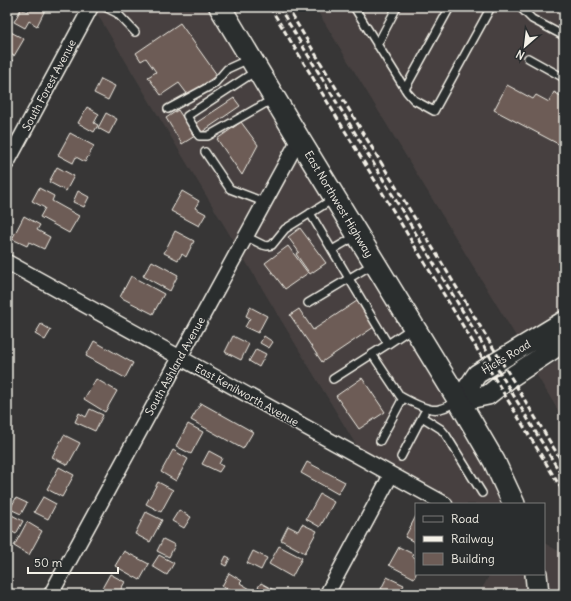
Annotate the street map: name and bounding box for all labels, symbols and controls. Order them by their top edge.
north arrow [505,26,545,66]
street label: South Forest Avenue [19,37,79,133]
text: N [514,47,527,63]
street label: East Northwest Highway [302,148,376,260]
street label: South Ashland Avenue [142,314,208,418]
street label: Hicks Road [479,337,534,377]
street label: East Kenilworth Avenue [193,361,301,429]
legend [415,503,545,575]
text: Road [451,511,479,526]
text: Railway [451,531,494,546]
scale bar [28,549,118,575]
text: Building [451,551,495,566]
text: 50 m [34,555,63,570]

